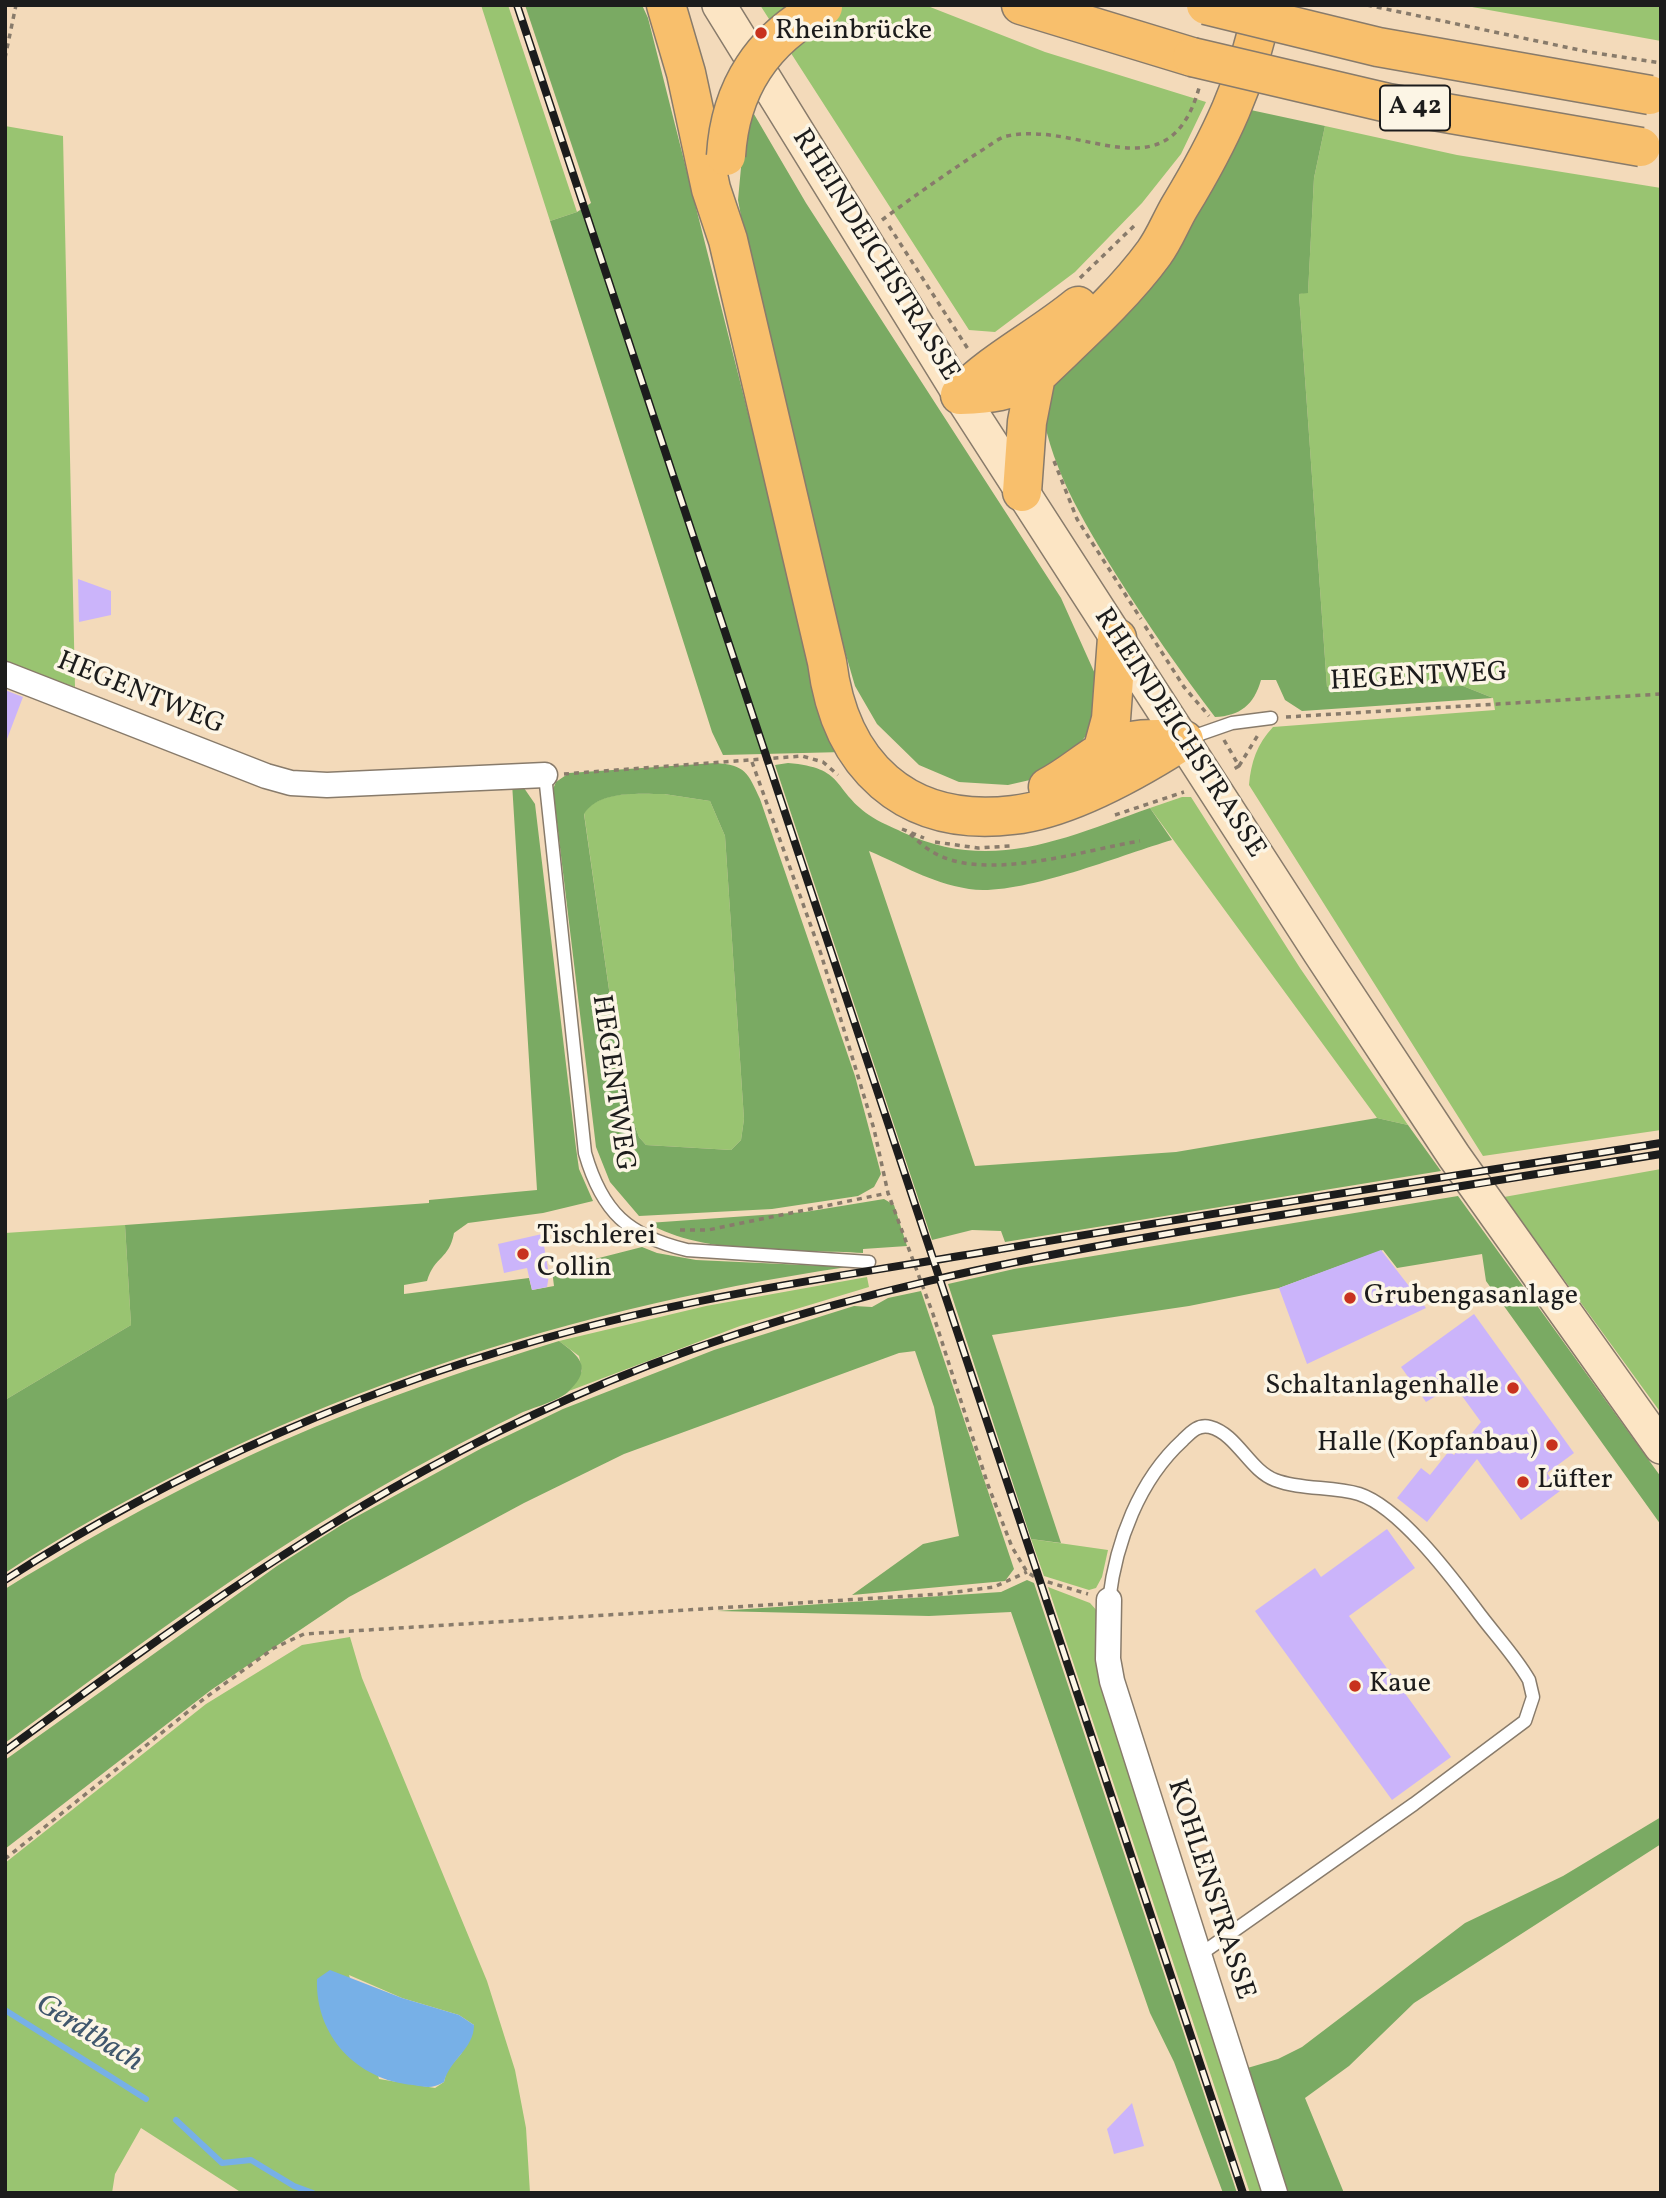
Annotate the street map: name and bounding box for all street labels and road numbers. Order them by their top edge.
road number: A 42 [1380,86,1450,130]
street label: RHEINDEICHSTRASSE [783,124,965,388]
street label: RHEINDEICHSTRASSE [1085,603,1271,865]
street label: HEGENTWEG [51,646,229,744]
street label: HEGENTWEG [1329,658,1509,700]
street label: HEGENTWEG [582,993,640,1173]
street label: KOHLENSTRASSE [1158,1776,1260,2004]

